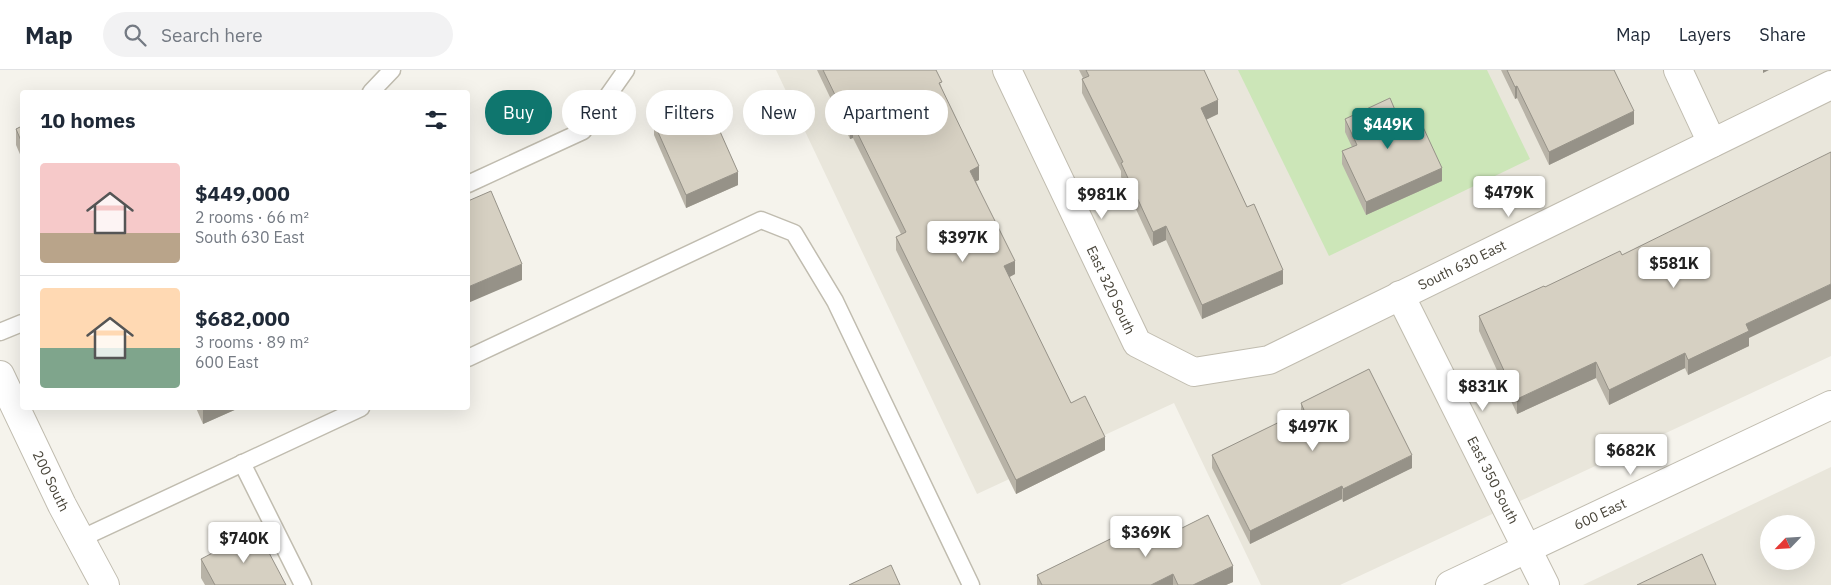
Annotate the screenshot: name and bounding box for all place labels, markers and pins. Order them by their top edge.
pin: $449K [1353,108,1423,150]
pin: $479K [1474,176,1544,218]
pin: $981K [1067,178,1137,220]
pin: $397K [928,220,998,263]
pin: $581K [1639,246,1709,289]
pin: $831K [1448,370,1518,412]
pin: $497K [1278,410,1348,452]
pin: $682K [1596,434,1666,476]
pin: $369K [1111,516,1181,558]
pin: $740K [209,522,279,564]

